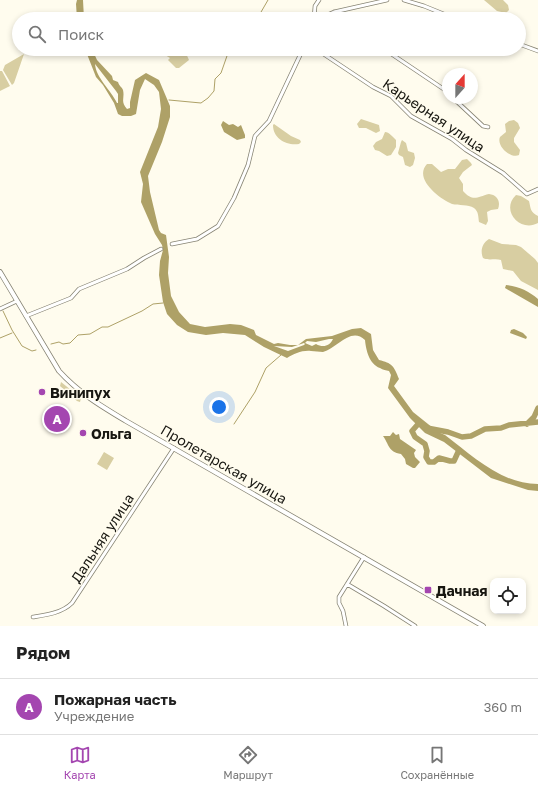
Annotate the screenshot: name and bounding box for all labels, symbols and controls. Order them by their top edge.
search box [12,12,526,56]
icon: search [26,23,48,45]
text: Поиск [58,25,104,43]
north arrow [442,68,478,104]
street label: Карьерная улица [380,75,488,155]
place label: Винипух [50,384,111,401]
marker: Винипух [37,387,47,397]
your location [209,397,229,417]
pin: A [44,404,70,434]
street label: Пролетарская улица [158,421,290,507]
place label: Ольга [91,425,132,442]
marker: Ольга [78,428,88,438]
street label: Дальняя улица [67,490,137,586]
map controls [490,578,526,614]
button: locate [490,578,526,614]
place label: Дачная [436,582,488,599]
marker: Дачная [423,585,433,595]
text: Рядом [16,642,70,663]
text: Пожарная часть [54,690,176,708]
text: A [24,699,34,715]
text: 360 m [484,699,522,715]
text: Учреждение [54,708,134,724]
tab: Карта [64,744,96,781]
tab: Маршрут [223,744,273,781]
tab: Сохранённые [400,744,474,781]

